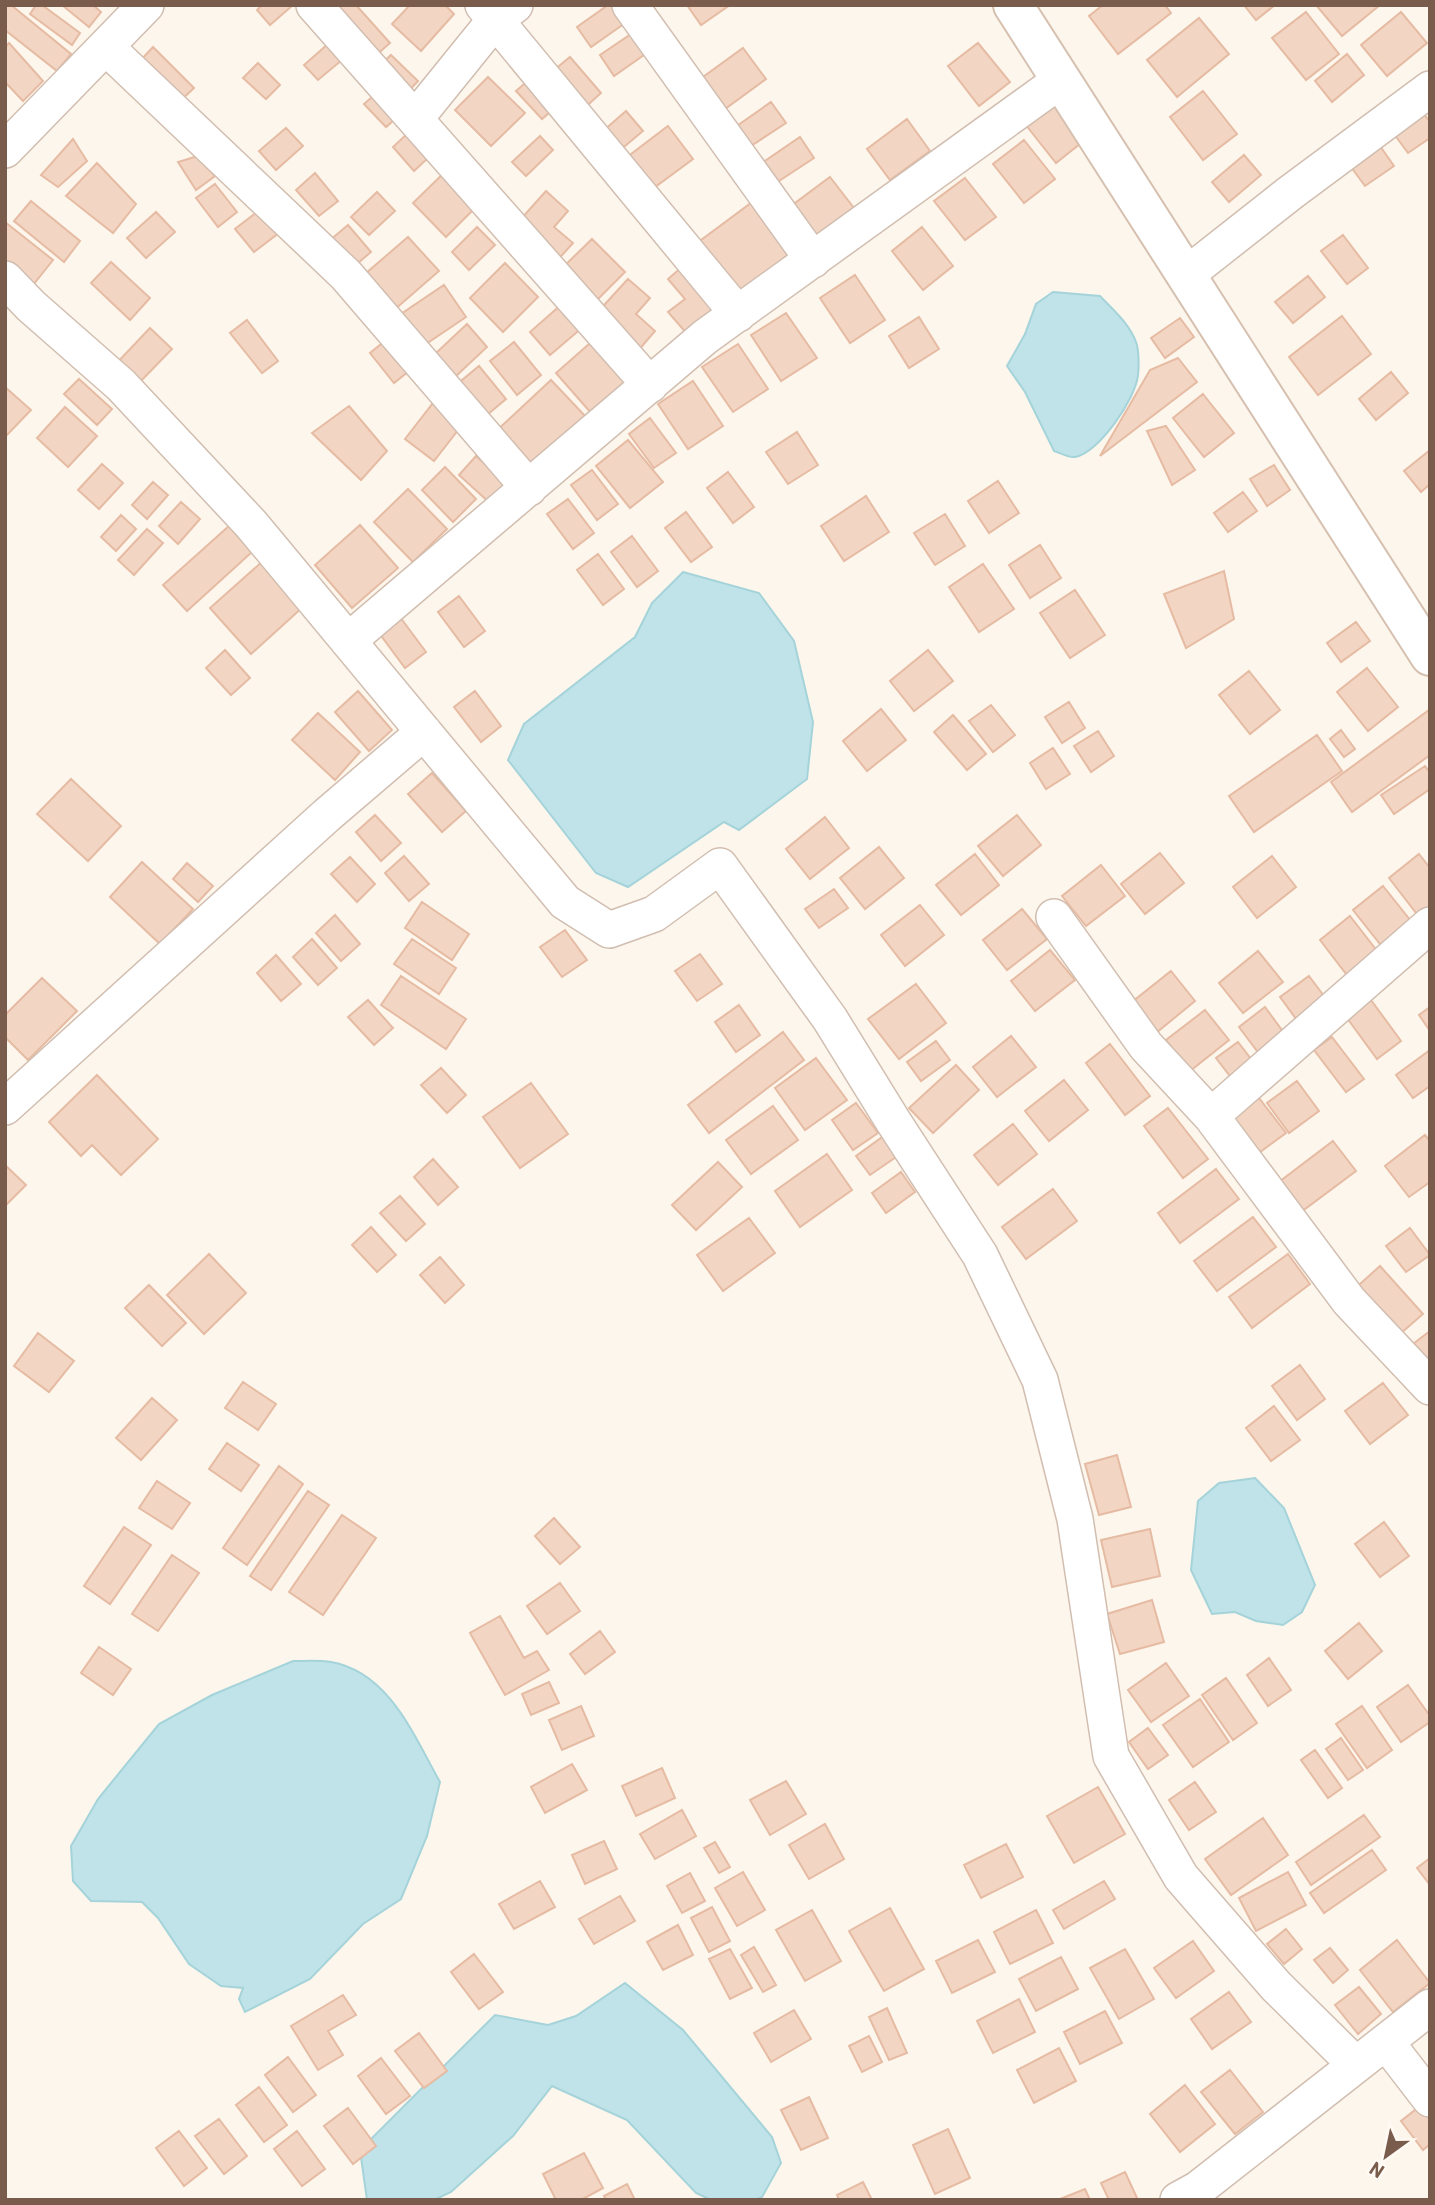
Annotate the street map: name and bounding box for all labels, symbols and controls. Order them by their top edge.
north arrow [1351,2121,1421,2191]
text: N [1365,2158,1388,2184]

